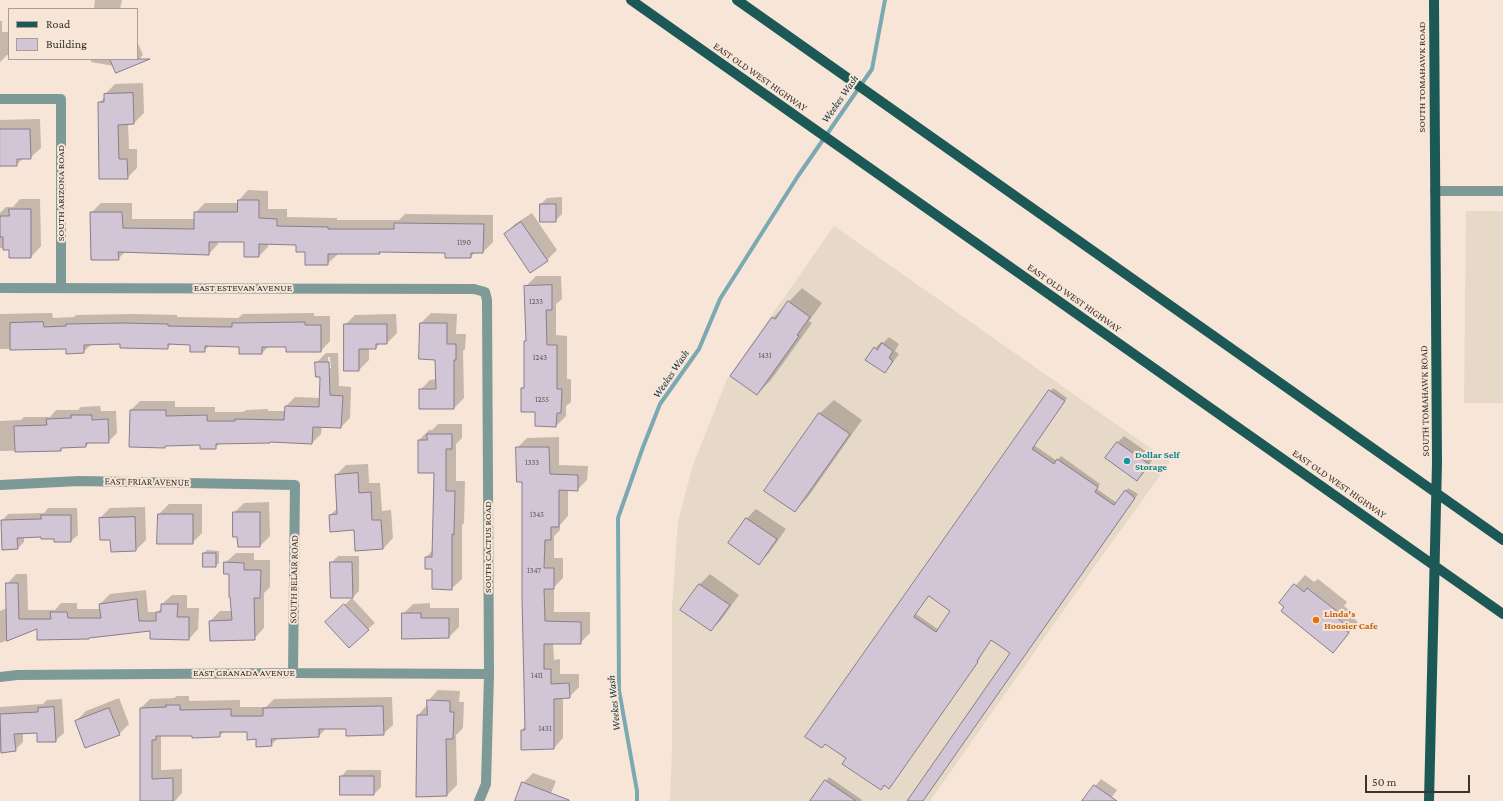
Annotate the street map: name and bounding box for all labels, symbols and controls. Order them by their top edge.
legend [8,8,138,60]
text: Road [46,17,70,31]
street label: SOUTH TOMAHAWK ROAD [1416,21,1428,133]
text: Building [46,37,87,51]
street label: EAST OLD WEST HIGHWAY [711,40,809,114]
water label: Weekes Wash [819,72,861,126]
street label: SOUTH ARIZONA ROAD [55,145,67,241]
house number: 1190 [457,238,471,248]
street label: EAST OLD WEST HIGHWAY [1025,261,1123,335]
street label: EAST ESTEVAN AVENUE [194,282,292,294]
house number: 1233 [529,297,543,307]
street label: SOUTH TOMAHAWK ROAD [1418,345,1432,457]
water label: Weekes Wash [650,347,692,401]
house number: 1431 [758,351,772,361]
house number: 1243 [533,353,547,363]
house number: 1255 [535,395,549,405]
street label: EAST OLD WEST HIGHWAY [1290,447,1388,521]
place label: Dollar Self Storage [1135,449,1180,472]
marker: Dollar Self Storage [1122,456,1132,466]
house number: 1333 [525,458,539,468]
street label: EAST FRIAR AVENUE [105,475,189,489]
street label: SOUTH CACTUS ROAD [482,501,494,593]
house number: 1345 [530,510,544,520]
street label: SOUTH BELAIR ROAD [287,535,301,623]
house number: 1347 [527,566,541,576]
place label: Linda's Hoosier Cafe [1324,608,1378,632]
marker: Linda's Hoosier Cafe [1311,615,1321,625]
street label: EAST GRANADA AVENUE [193,667,295,679]
house number: 1411 [531,671,543,681]
water label: Weekes Wash [605,675,623,731]
house number: 1431 [538,724,552,734]
scale bar [1367,767,1472,793]
text: 50 m [1372,775,1396,789]

